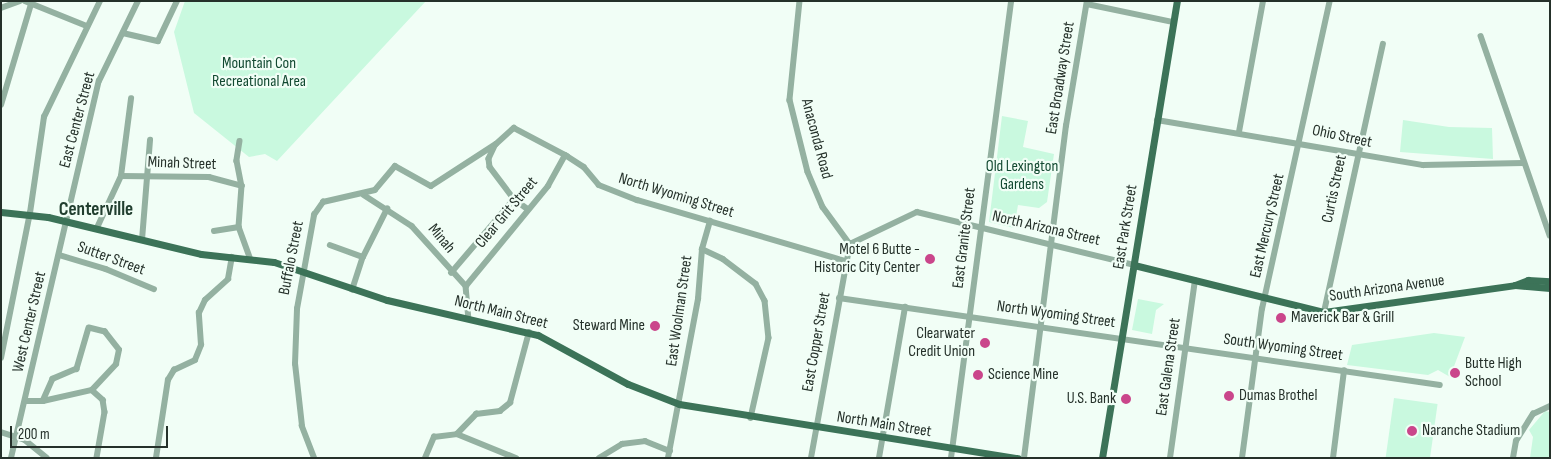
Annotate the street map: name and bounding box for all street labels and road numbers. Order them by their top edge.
street label: East Broadway Street [1043,20,1079,136]
street label: East Center Street [56,70,100,170]
street label: Anaconda Road [796,97,836,181]
street label: Ohio Street [1310,121,1374,153]
street label: Minah Street [147,153,217,175]
street label: Curtis Street [1318,153,1352,225]
street label: North Wyoming Street [616,169,736,223]
street label: East Mercury Street [1247,172,1289,280]
street label: Clear Grit Street [472,173,542,253]
street label: East Park Street [1110,183,1142,271]
street label: East Granite Street [949,186,981,290]
street label: North Arizona Street [990,207,1102,251]
street label: Buffalo Street [275,219,309,297]
street label: Minah [423,220,459,258]
street label: Sutter Street [75,238,147,280]
street label: East Woolman Street [663,254,697,368]
street label: West Center Street [9,270,51,374]
street label: South Arizona Avenue [1328,271,1446,307]
street label: East Copper Street [799,291,835,393]
street label: North Main Street [452,292,550,334]
street label: North Wyoming Street [995,297,1117,333]
street label: East Galena Street [1153,317,1185,417]
street label: South Wyoming Street [1222,330,1344,366]
street label: North Main Street [835,408,933,442]

